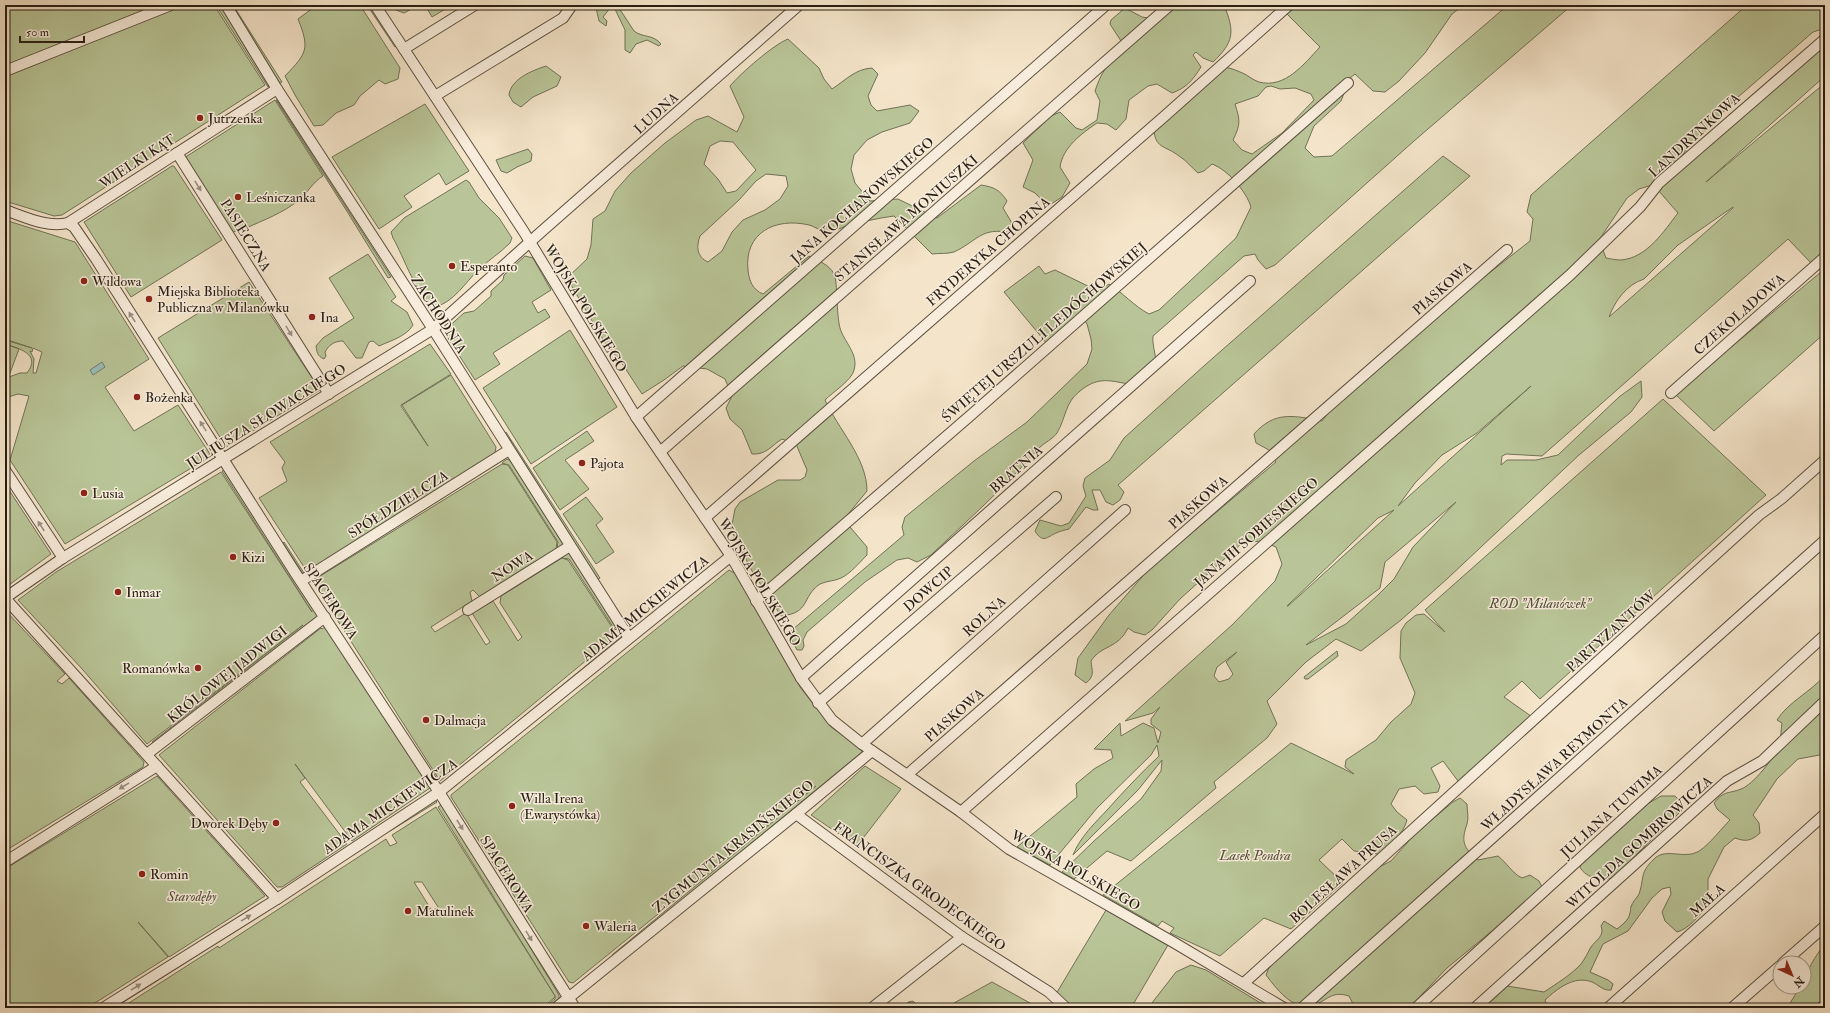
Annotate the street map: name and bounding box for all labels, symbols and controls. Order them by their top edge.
scale bar [20,18,84,44]
text: 50 m [26,25,50,40]
street label: LUDNA [631,89,682,138]
street label: LANDRYNKOWA [1645,90,1744,181]
place label: Jutrzenka [207,110,263,127]
marker: Jutrzenka [195,113,205,123]
street label: WIELKI KĄT [95,130,179,193]
street label: JANA KOCHANOWSKIEGO [787,134,937,268]
street label: STANISŁAWA MONIUSZKI [831,151,982,285]
one-way arrow [194,180,201,192]
place label: Leśniczanka [246,189,316,206]
marker: Leśniczanka [233,192,243,202]
street label: FRYDERYKA CHOPINA [923,193,1054,310]
street label: PASIECZNA [217,196,275,275]
street label: ŚWIĘTEJ URSZULI LEDÓCHOWSKIEJ [938,238,1151,426]
street label: WOJSKA POLSKIEGO [540,240,631,375]
place label: Esperanto [460,258,517,276]
street label: PIASKOWA [1409,258,1476,319]
marker: Esperanto [447,261,457,271]
street label: CZEKOLADOWA [1690,270,1789,359]
street label: ZACHODNIA [407,272,470,357]
place label: Wildowa [91,273,142,290]
marker: Wildowa [79,276,89,286]
place label: Miejska Biblioteka Publiczna w Milanówku [157,283,289,316]
marker: Miejska Biblioteka Publiczna w Milanówku [144,294,154,304]
place label: Ina [320,309,339,326]
one-way arrow [129,311,136,323]
marker: Ina [307,312,317,322]
one-way arrow [286,325,293,337]
street label: JULIUSZA SŁOWACKIEGO [182,360,349,473]
place label: Bożenka [145,389,193,406]
marker: Bożenka [132,392,142,402]
one-way arrow [199,420,206,432]
street label: BRATNIA [986,442,1047,497]
place label: Pajota [590,455,624,472]
marker: Pajota [577,458,587,468]
street label: SPÓŁDZIELCZA [345,467,452,542]
street label: PIASKOWA [1165,472,1232,533]
street label: JANA III SOBIESKIEGO [1190,474,1322,592]
place label: Lusia [92,485,124,502]
marker: Lusia [79,488,89,498]
street label: WOJSKA POLSKIEGO [714,514,805,649]
one-way arrow [38,520,45,531]
street label: NOWA [488,547,536,586]
place label: Kizi [241,549,265,566]
marker: Kizi [228,552,238,562]
street label: ADAMA MICKIEWICZA [578,552,712,666]
street label: SPACEROWA [300,560,362,643]
street label: DOWCIP [900,563,957,616]
place label: Inmar [126,584,161,601]
street label: PARTYZANTÓW [1563,586,1660,676]
marker: Inmar [113,587,123,597]
street label: ROLNA [959,592,1010,640]
park label: ROD "Milanówek" [1488,595,1593,612]
street label: KRÓLOWEJ JADWIGI [164,622,291,727]
place label: Romanówka [122,660,190,677]
marker: Romanówka [193,663,203,673]
street label: PIASKOWA [921,685,988,746]
street label: WŁADYSŁAWA REYMONTA [1477,694,1631,835]
place label: Dalmacja [434,712,486,729]
marker: Dalmacja [421,715,431,725]
street label: ADAMA MICKIEWICZA [319,755,461,858]
street label: JULIANA TUWIMA [1556,761,1666,862]
street label: WITOLDA GOMBROWICZA [1562,772,1716,913]
street label: ZYGMUNTA KRASIŃSKIEGO [649,776,817,917]
one-way arrow [118,783,130,790]
place label: Willa Irena (Ewarystówka) [519,790,600,824]
marker: Willa Irena (Ewarystówka) [507,801,517,811]
place label: Dworek Dęby [190,815,269,833]
marker: Dworek Dęby [271,818,281,828]
street label: FRANCISZKA GRODECKIEGO [830,818,1009,955]
one-way arrow [456,820,464,830]
street label: BOLESŁAWA PRUSA [1286,822,1401,927]
street label: WOJSKA POLSKIEGO [1007,826,1143,914]
street label: SPACEROWA [476,833,537,916]
park label: Lasek Pondra [1218,847,1291,864]
place label: Romin [150,866,188,883]
marker: Romin [137,869,147,879]
street label: MAŁA [1686,880,1729,921]
park label: Starodęby [166,888,217,905]
place label: Matulinek [416,903,474,920]
marker: Matulinek [403,906,413,916]
one-way arrow [240,915,252,922]
place label: Waleria [593,918,637,935]
marker: Waleria [581,921,591,931]
one-way arrow [525,930,532,941]
north arrow [1772,955,1812,995]
text: N [1790,973,1807,991]
one-way arrow [130,984,142,991]

